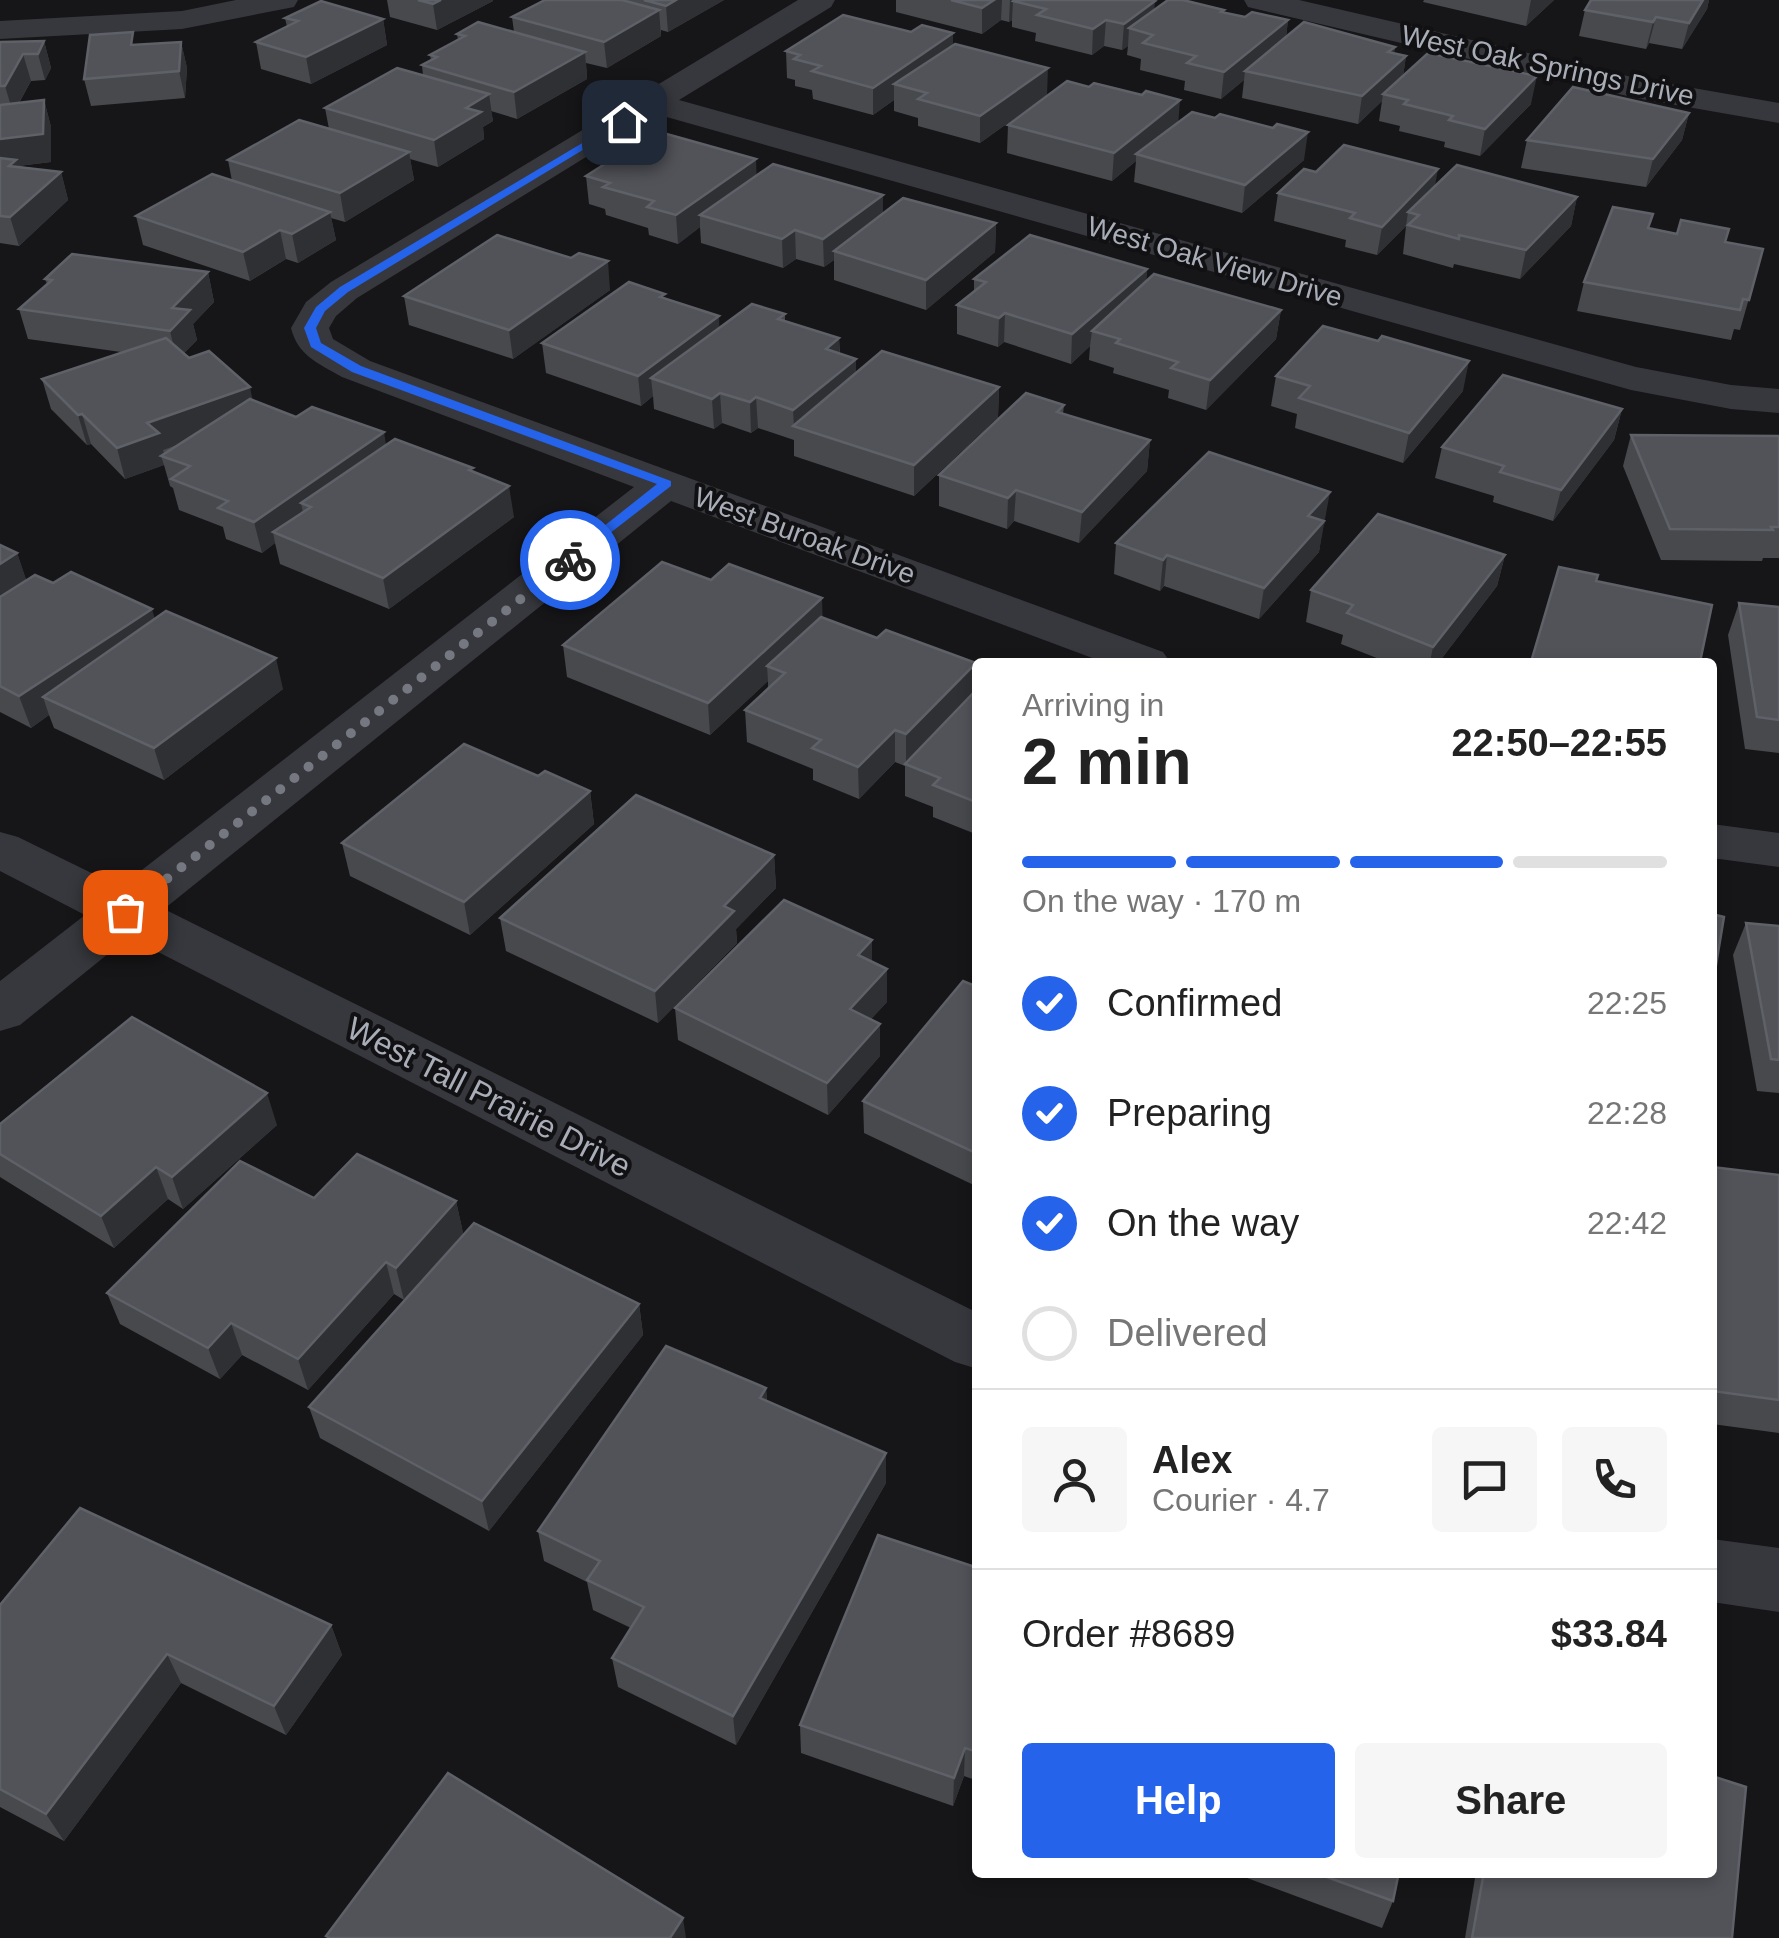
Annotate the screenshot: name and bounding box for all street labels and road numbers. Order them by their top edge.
street label: West Oak Springs Drive [1399,19,1697,112]
street label: West Oak View Drive [1084,210,1346,313]
street label: West Buroak Drive [690,481,920,590]
street label: West Tall Prairie Drive [341,1010,637,1184]

